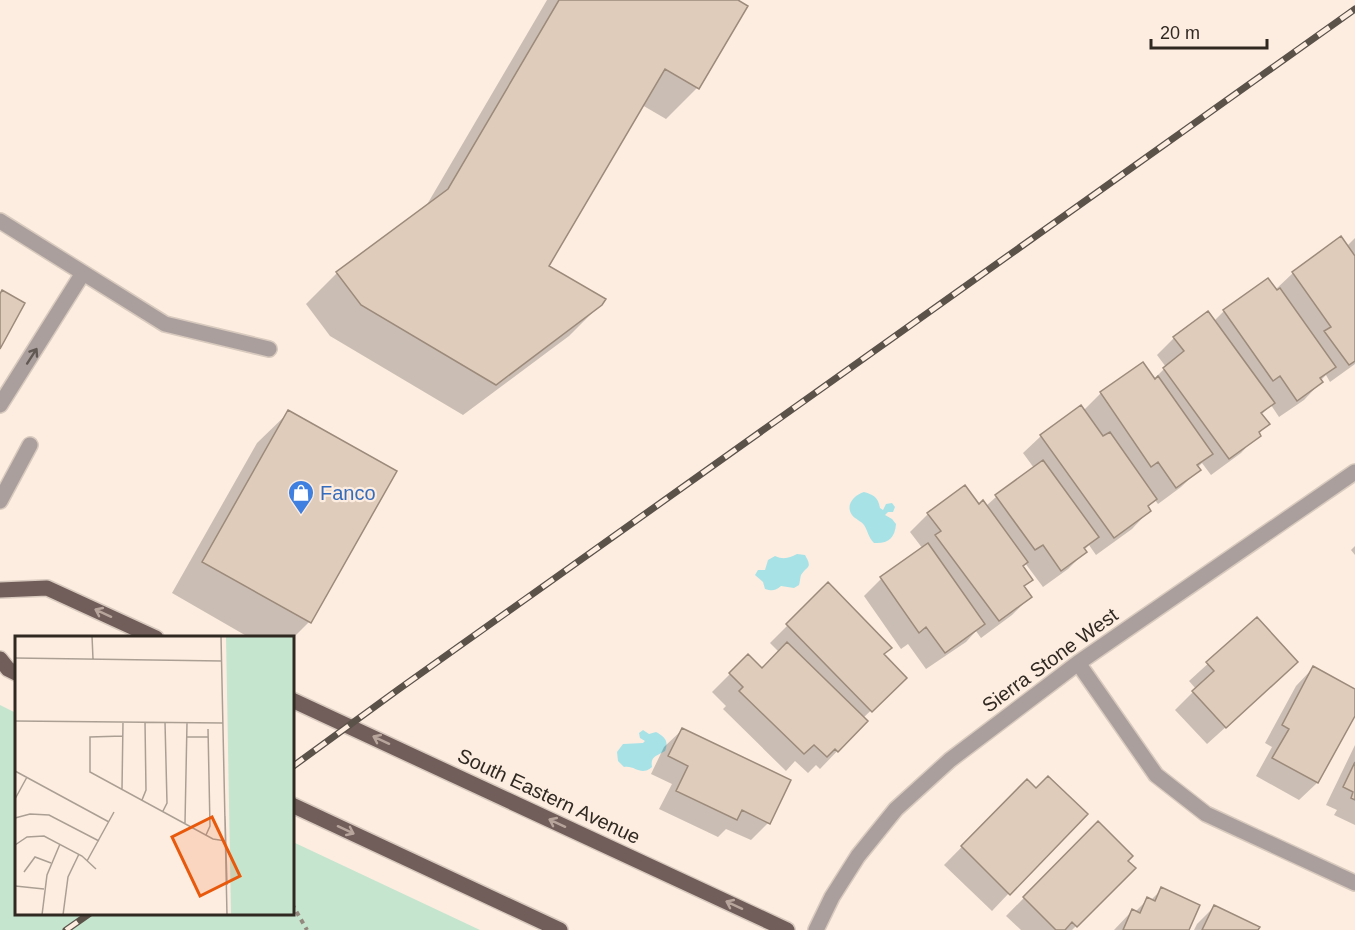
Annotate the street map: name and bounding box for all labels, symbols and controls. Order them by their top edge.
scale bar [1151,12,1266,50]
text: 20 m [1160,23,1200,43]
one-way arrow [26,348,38,365]
shop icon: Fanco [286,478,316,516]
place label: Fanco [320,482,376,504]
street label: Sierra Stone West [978,603,1122,716]
one-way arrow [94,607,112,619]
inset map [15,636,294,915]
one-way arrow [372,734,390,746]
street label: South Eastern Avenue [454,744,644,848]
one-way arrow [549,816,567,828]
one-way arrow [336,824,354,836]
one-way arrow [726,899,744,911]

